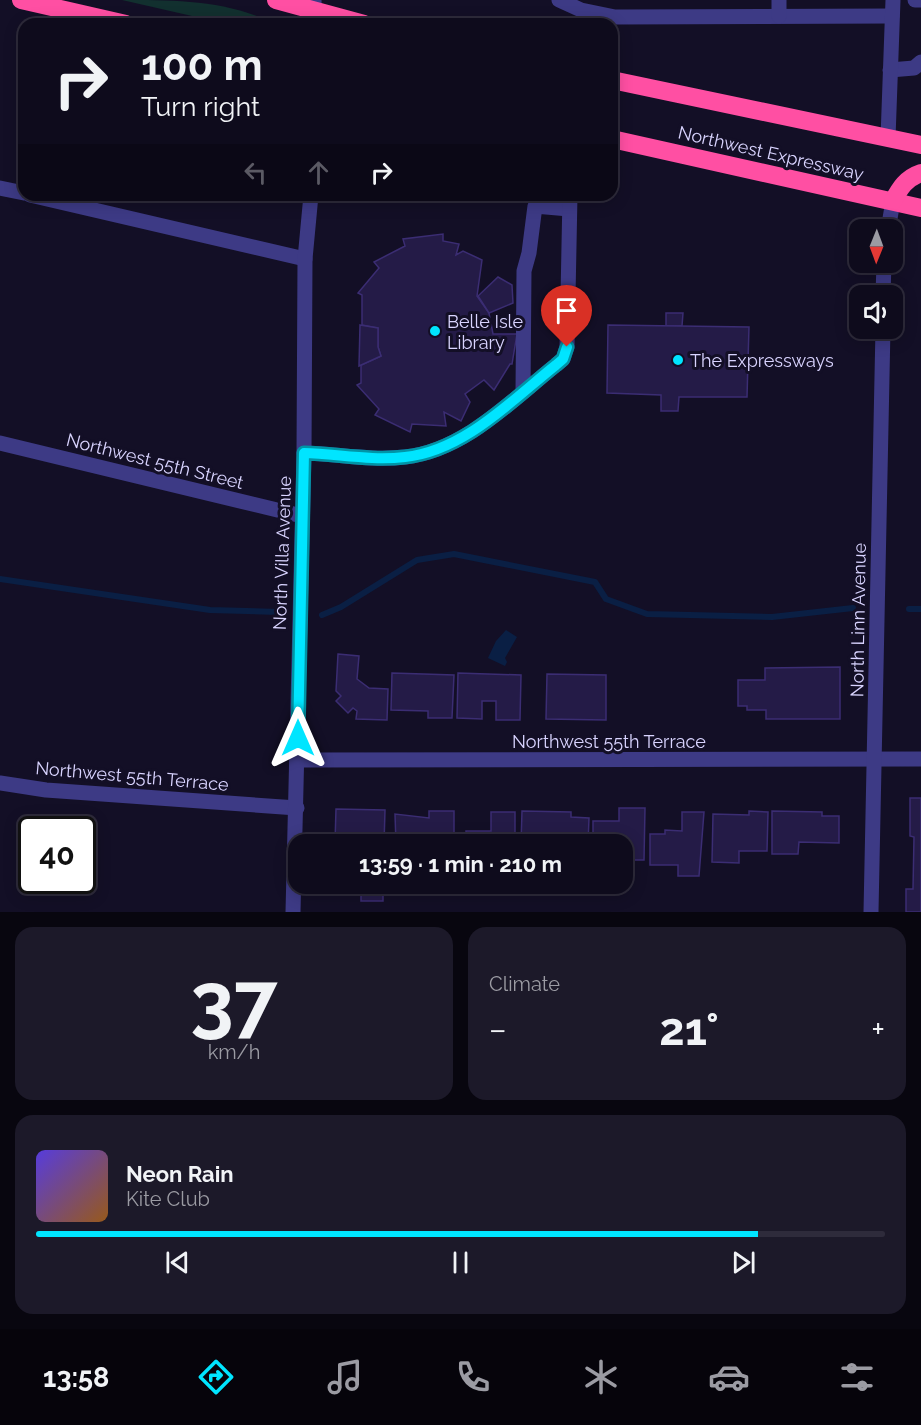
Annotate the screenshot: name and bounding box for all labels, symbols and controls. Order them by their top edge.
text: 100 m [141,41,263,90]
icon: right [42,42,120,120]
text: Turn right [141,91,260,122]
street label: Northwest Expressway [676,121,866,185]
icon: left [239,156,272,189]
icon: ahead [302,156,335,189]
icon: right [365,156,398,189]
north arrow [849,219,903,273]
map controls [849,219,903,339]
pin [541,285,592,347]
button: sound [849,285,903,339]
icon: arrive [550,294,583,327]
place label: Belle Isle Library [447,311,523,353]
marker: Belle Isle Library [428,324,442,338]
place label: The Expressways [690,350,834,371]
marker: The Expressways [671,353,685,367]
street label: Northwest 55th Street [64,429,246,493]
street label: North Villa Avenue [269,475,295,630]
street label: North Linn Avenue [846,542,870,697]
position arrow [266,706,330,770]
street label: Northwest 55th Terrace [512,731,706,752]
street label: Northwest 55th Terrace [35,757,230,795]
speed limit sign: 40 [18,816,96,894]
text: 13:59 · 1 min · 210 m [359,851,562,877]
text: 37 [190,955,278,1046]
text: Climate [489,972,560,996]
text: 21° [659,1003,719,1056]
text: − [489,1010,507,1049]
text: + [871,1010,885,1049]
text: km/h [208,1040,260,1064]
text: Neon Rain [126,1161,234,1187]
text: Kite Club [126,1187,210,1211]
icon: previous [161,1246,194,1279]
icon: pause [444,1246,477,1279]
icon: next [727,1246,760,1279]
icon: directions [195,1356,237,1398]
icon: music [324,1356,366,1398]
icon: phone [452,1356,494,1398]
icon: climate [580,1356,622,1398]
icon: car [708,1356,750,1398]
icon: filters [836,1356,878,1398]
text: 13:58 [43,1362,109,1393]

